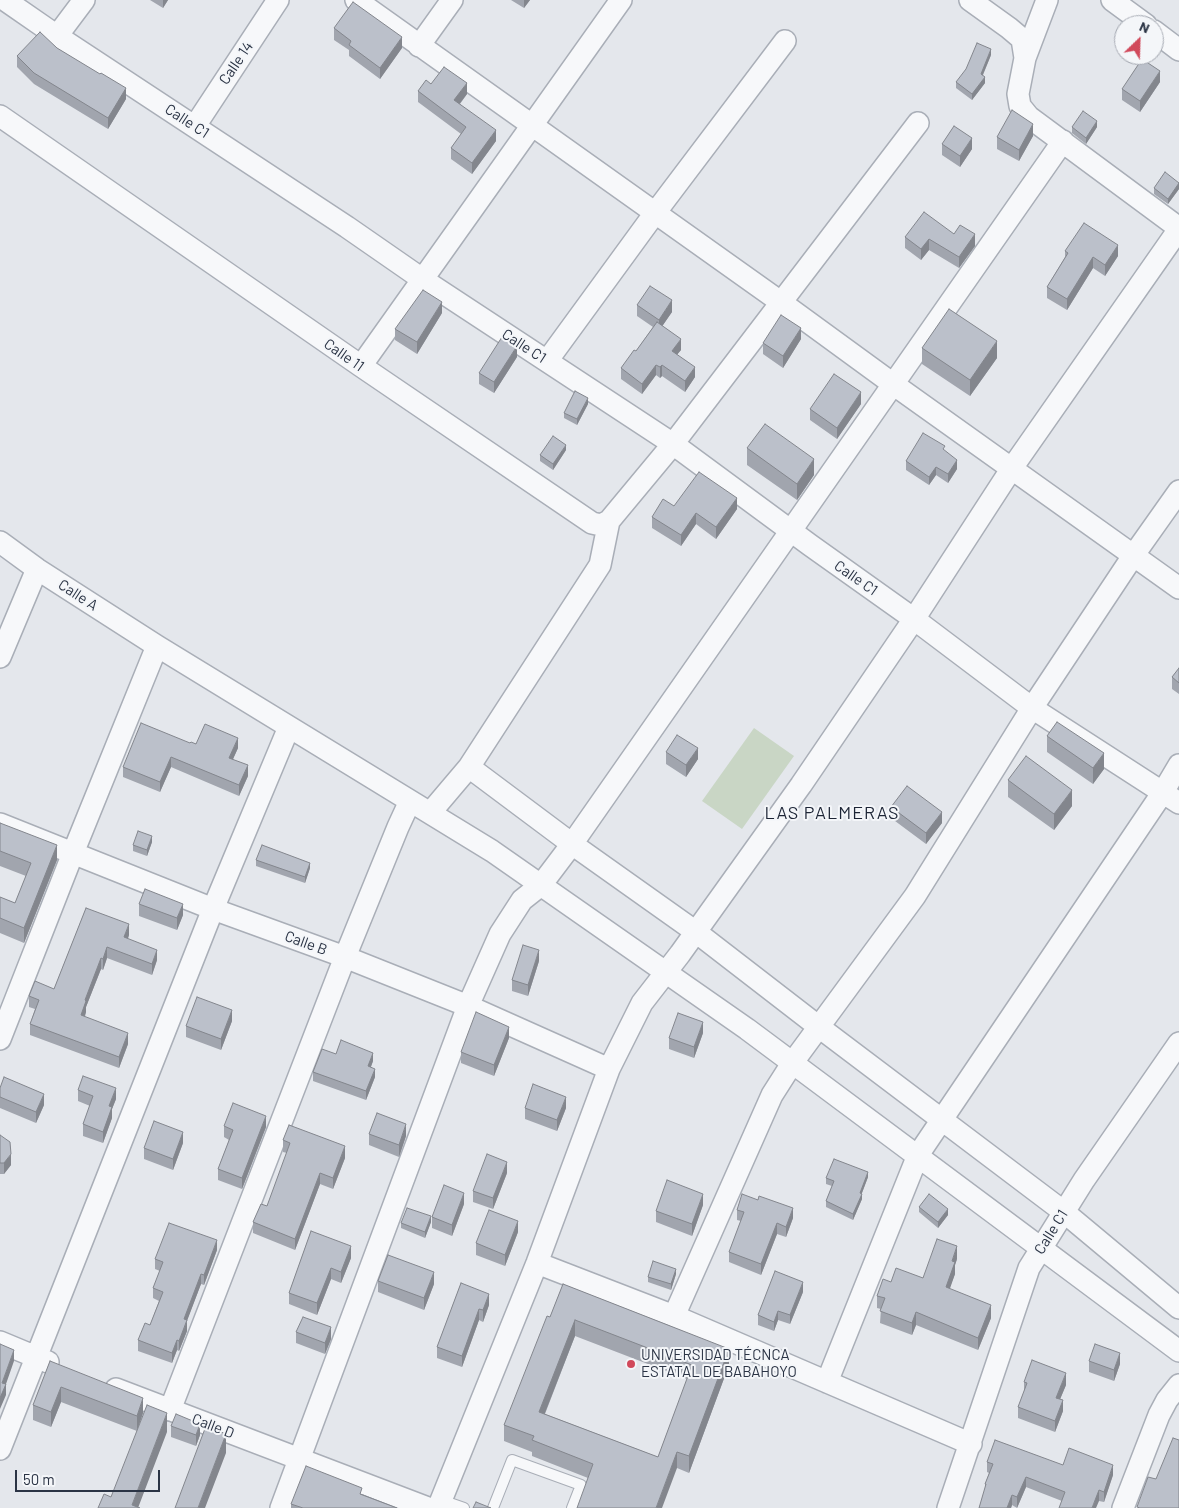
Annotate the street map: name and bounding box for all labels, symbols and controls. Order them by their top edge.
north arrow [1114,15,1164,65]
text: N [1137,17,1153,36]
street label: Calle 14 [215,38,257,88]
street label: Calle C1 [162,100,212,142]
street label: Calle C1 [499,325,549,367]
street label: Calle 11 [320,335,368,375]
street label: Calle C1 [831,557,881,599]
street label: Calle A [55,576,101,614]
district label: LAS PALMERAS [763,802,901,824]
street label: Calle B [282,927,330,959]
street label: Calle C1 [1030,1206,1072,1258]
place label: UNIVERSIDAD TÉCNCA ESTATAL DE BABAHOYO [641,1346,797,1381]
marker: UNIVERSIDAD TÉCNCA ESTATAL DE BABAHOYO [625,1358,637,1370]
street label: Calle D [189,1410,237,1442]
scale bar [18,1460,162,1492]
text: 50 m [23,1470,55,1488]

